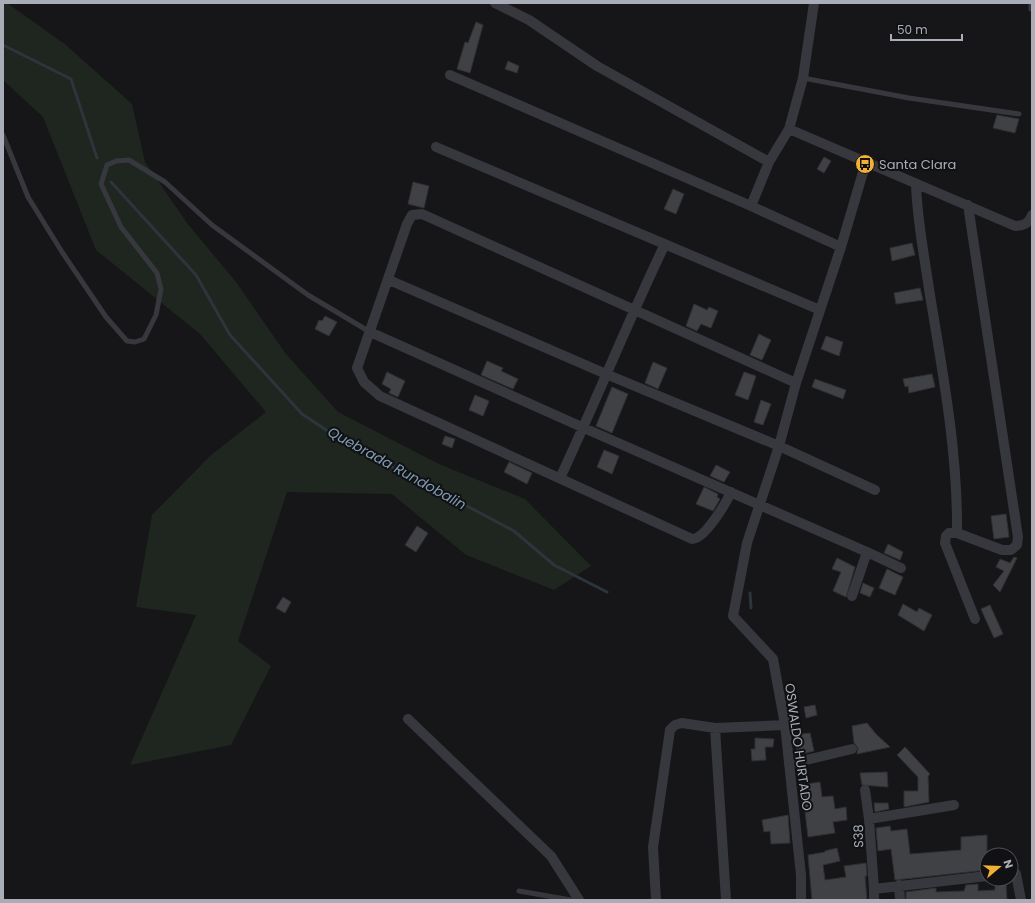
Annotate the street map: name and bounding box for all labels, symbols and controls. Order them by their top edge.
scale bar [891,16,962,42]
text: 50 m [897,21,928,38]
bus stop icon: Santa Clara [854,153,876,175]
place label: Santa Clara [879,155,956,174]
water label: Quebrada Rundobalin [324,422,470,514]
street label: OSWALDO HURTADO [780,682,817,812]
street label: S38 [849,824,868,848]
north arrow [979,847,1019,887]
text: N [1000,857,1017,870]

